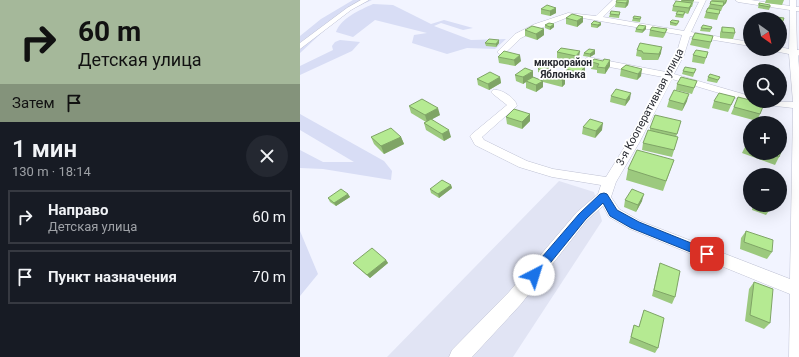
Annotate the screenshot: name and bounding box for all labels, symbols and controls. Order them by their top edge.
north arrow [743,12,787,56]
map controls [743,12,787,212]
text: 60 m [78,15,141,48]
icon: right [12,16,64,68]
street label: 3-я Кооперативная улица [614,46,686,168]
text: Детская улица [78,49,202,70]
district label: микрорайон Яблонька [534,57,592,80]
button: search [743,64,787,108]
icon: arrive [63,92,85,114]
text: Затем [12,94,55,112]
button: + [743,116,787,160]
text: 1 мин [12,135,77,163]
button: close [246,135,288,177]
text: 130 m · 18:14 [12,164,91,179]
button: − [743,168,787,212]
text: Направо [48,201,109,219]
icon: right [14,206,36,228]
text: 60 m [252,208,286,226]
text: Детская улица [48,219,137,234]
pin [690,237,724,271]
icon: arrive [696,243,718,265]
position arrow [513,254,555,296]
icon: arrive [14,266,36,288]
text: Пункт назначения [48,268,177,286]
text: 70 m [252,268,286,286]

